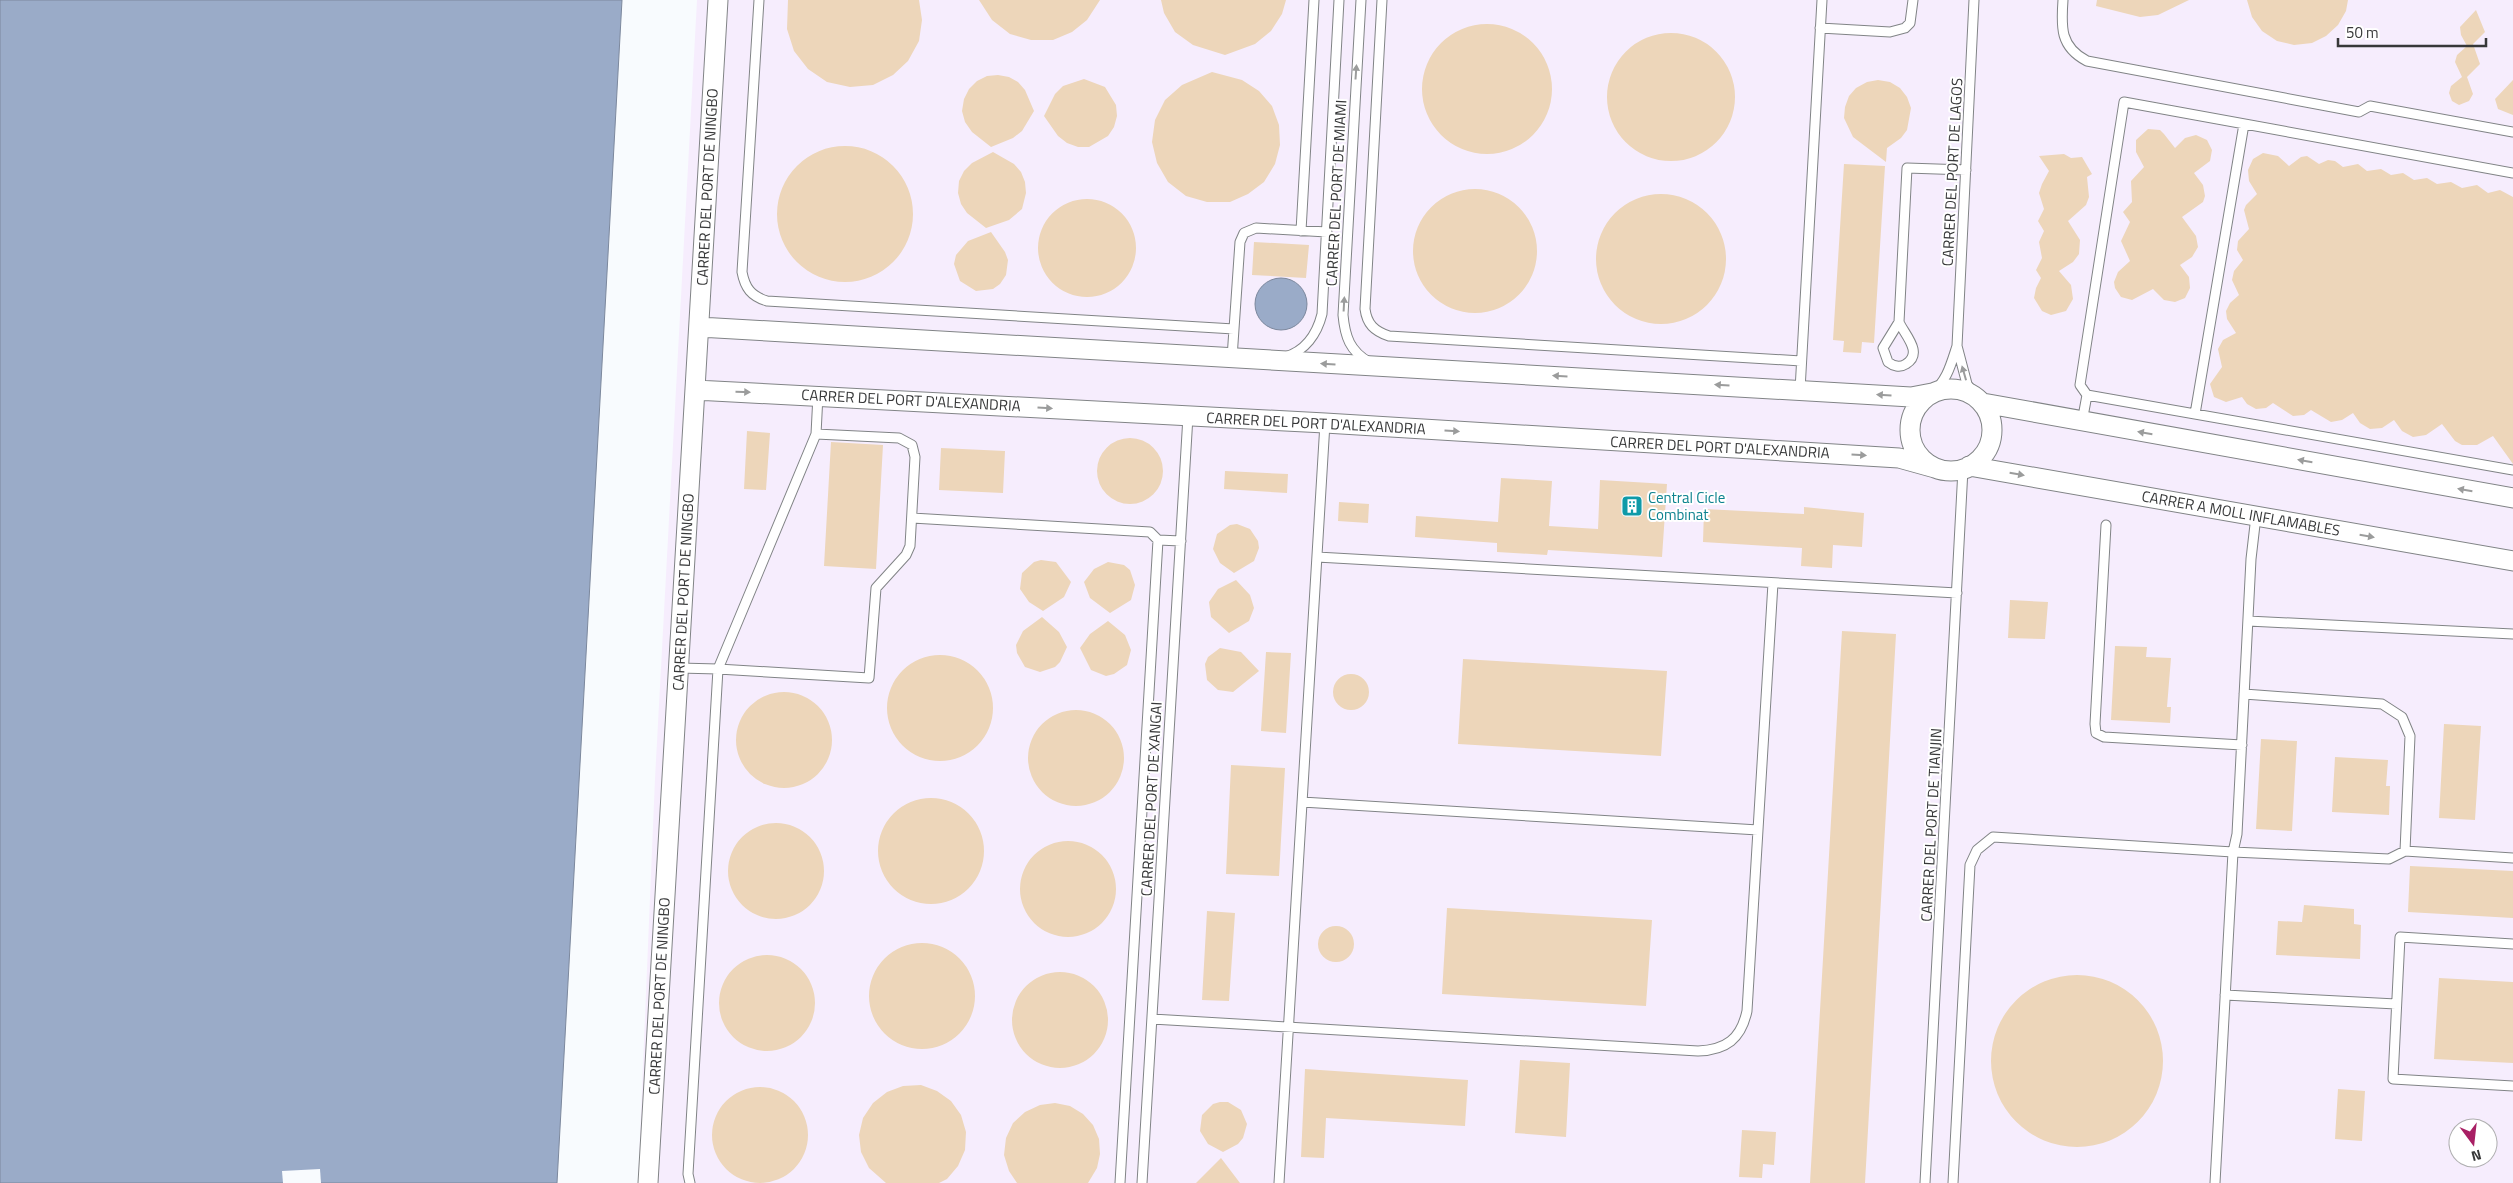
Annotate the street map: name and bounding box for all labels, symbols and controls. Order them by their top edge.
scale bar [2338,15,2486,47]
text: 50 m [2346,21,2379,44]
one-way arrow [1353,63,1361,79]
street label: CARRER DEL PORT DE LAGOS [1936,77,1968,267]
street label: CARRER DEL PORT DE NINGBO [690,88,724,286]
street label: CARRER DEL PORT DE MIAMI [1320,99,1352,287]
one-way arrow [1340,295,1348,311]
one-way arrow [1319,359,1335,367]
one-way arrow [1960,366,1968,381]
one-way arrow [1552,372,1568,380]
one-way arrow [1714,381,1730,389]
street label: CARRER DEL PORT D'ALEXANDRIA [801,383,1021,417]
one-way arrow [736,388,752,396]
one-way arrow [1876,391,1892,399]
one-way arrow [1038,405,1054,413]
street label: CARRER DEL PORT D'ALEXANDRIA [1206,406,1426,440]
one-way arrow [1445,427,1461,435]
one-way arrow [2137,428,2153,436]
street label: CARRER DEL PORT D'ALEXANDRIA [1610,430,1830,464]
one-way arrow [1851,452,1867,460]
one-way arrow [2297,457,2313,465]
one-way arrow [2010,470,2026,478]
street label: CARRER A MOLL INFLAMABLES [2140,484,2342,542]
one-way arrow [2457,485,2473,493]
place label: Central Cicle Combinat [1648,486,1725,526]
street label: CARRER DEL PORT DE NINGBO [666,493,700,691]
building icon: Central Cicle Combinat [1620,494,1644,518]
one-way arrow [2359,532,2375,540]
street label: CARRER DEL PORT DE XANGAI [1134,701,1168,897]
street label: CARRER DEL PORT DE TIANJIN [1914,728,1948,922]
street label: CARRER DEL PORT DE NINGBO [642,897,676,1095]
north arrow [2448,1118,2498,1168]
text: N [2469,1145,2484,1167]

